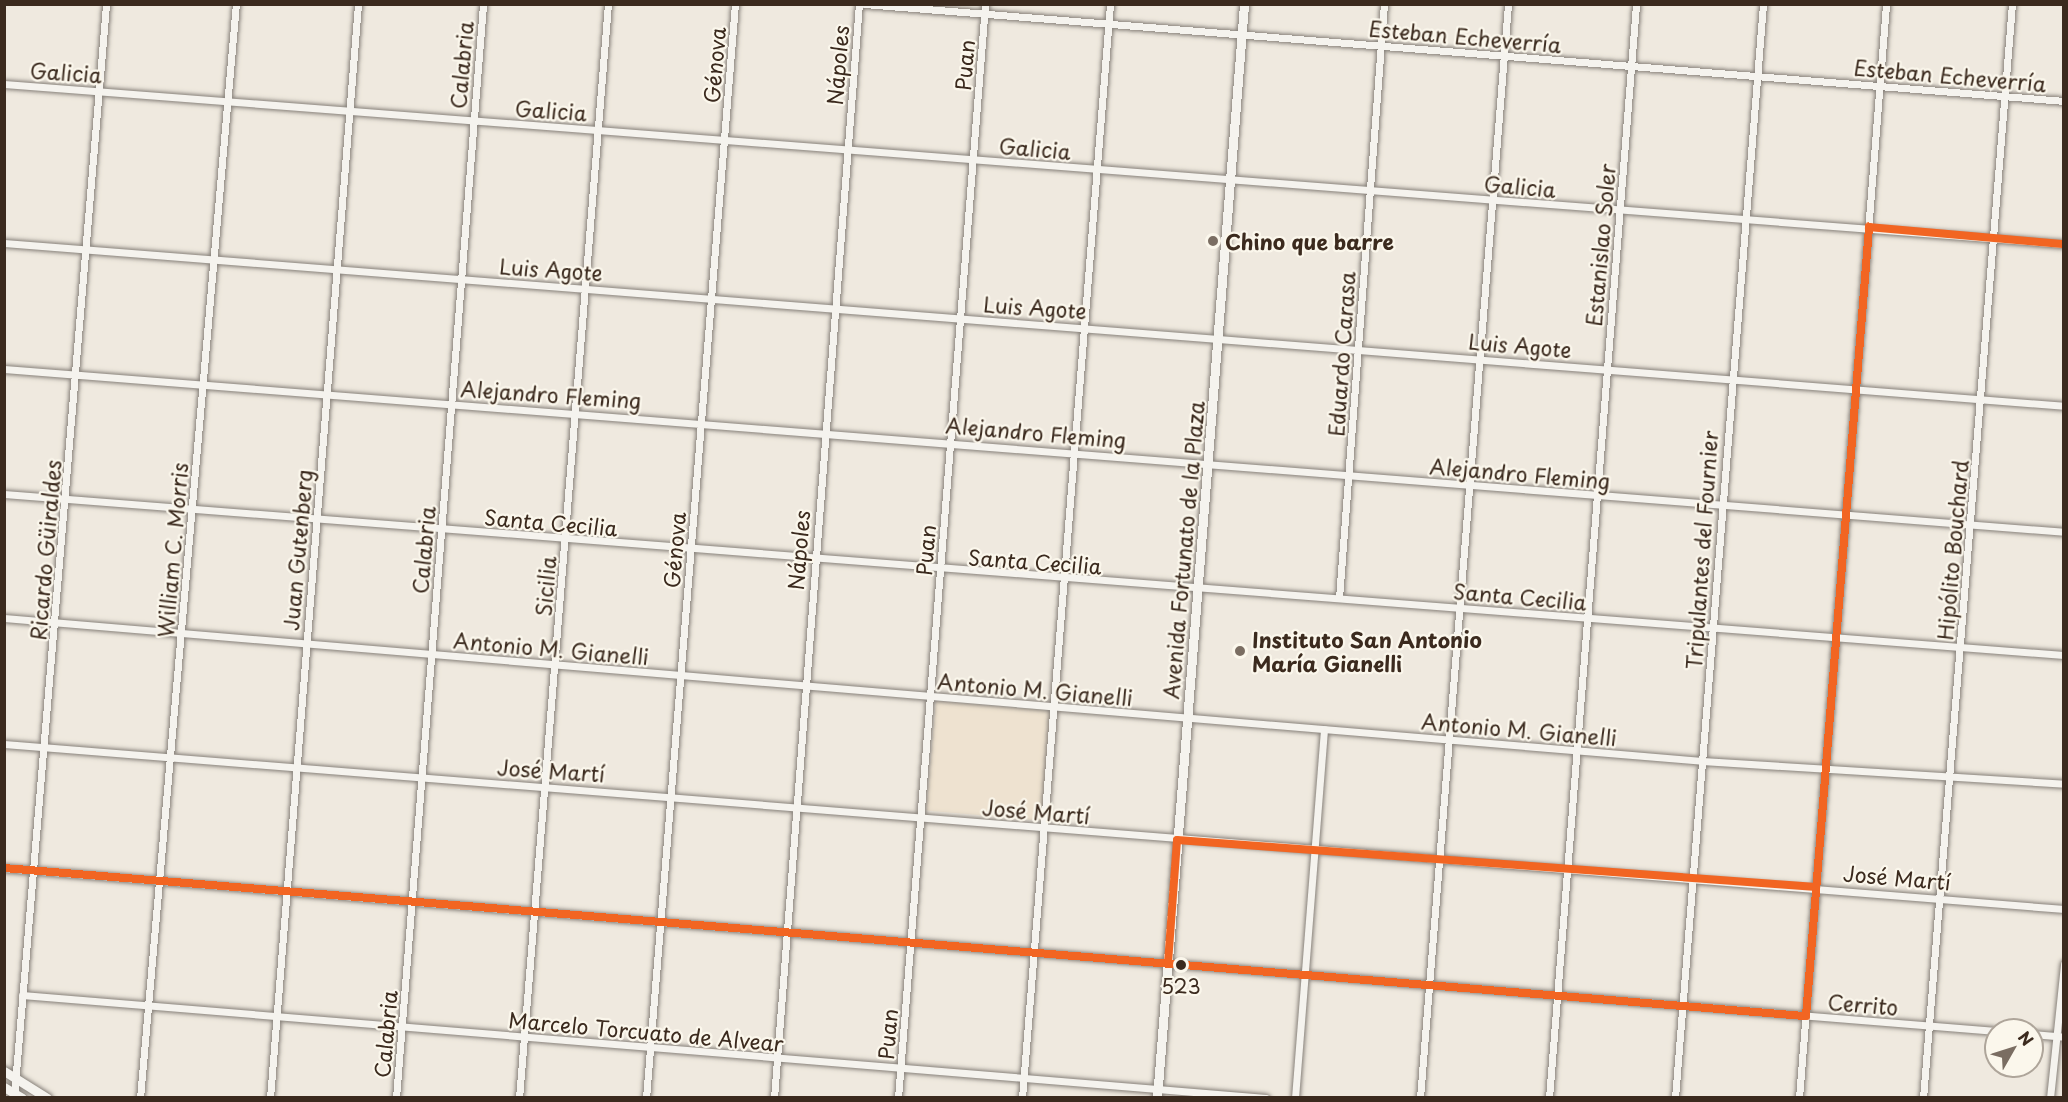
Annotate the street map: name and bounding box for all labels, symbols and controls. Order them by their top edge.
street label: Esteban Echeverría [1367,15,1563,57]
street label: Calabria [445,20,477,110]
street label: Nápoles [821,24,853,106]
street label: Génova [698,26,730,104]
street label: Puan [949,38,979,92]
street label: Esteban Echeverría [1852,54,2048,96]
street label: Galicia [29,57,103,87]
street label: Galicia [514,95,588,125]
street label: Galicia [998,132,1072,164]
street label: Estanislao Soler [1580,162,1620,328]
street label: Galicia [1483,170,1557,202]
place label: Chino que barre [1225,228,1395,254]
marker: Chino que barre [1206,234,1220,248]
street label: Luis Agote [497,253,605,285]
street label: Eduardo Carasa [1323,271,1359,437]
street label: Luis Agote [981,291,1089,323]
street label: Luis Agote [1466,328,1574,362]
street label: Alejandro Fleming [460,375,642,413]
street label: Avenida Fortunato de la Plaza [1157,398,1209,702]
street label: Alejandro Fleming [945,412,1127,452]
street label: Tripulantes del Fournier [1680,429,1722,671]
street label: Alejandro Fleming [1429,453,1611,493]
street label: Hipólito Bouchard [1931,458,1973,642]
street label: Ricardo Güiraldes [25,459,65,641]
street label: William C. Morris [152,461,192,639]
street label: Juan Gutenberg [277,468,317,632]
street label: Santa Cecilia [483,504,619,540]
street label: Calabria [407,505,439,595]
street label: Nápoles [782,509,814,591]
street label: Génova [658,511,690,589]
street label: Puan [910,523,940,577]
street label: Santa Cecilia [967,544,1103,578]
street label: Sicilia [530,555,560,617]
street label: Santa Cecilia [1452,578,1588,614]
place label: Instituto San Antonio María Gianelli [1252,626,1481,676]
street label: Antonio M. Gianelli [453,627,649,669]
marker: Instituto San Antonio María Gianelli [1233,644,1247,658]
street label: Antonio M. Gianelli [937,668,1133,710]
street label: Antonio M. Gianelli [1421,708,1617,750]
street label: José Martí [496,754,606,786]
street label: José Martí [981,794,1091,828]
street label: José Martí [1842,860,1952,894]
marker: 523 [1175,959,1187,971]
place label: 523 [1161,974,1201,998]
street label: Cerrito [1827,988,1899,1020]
street label: Calabria [369,989,401,1079]
street label: Marcelo Torcuato de Alvear [507,1006,785,1056]
street label: Puan [872,1007,902,1061]
north arrow [1984,1018,2044,1078]
text: N [2013,1025,2040,1050]

